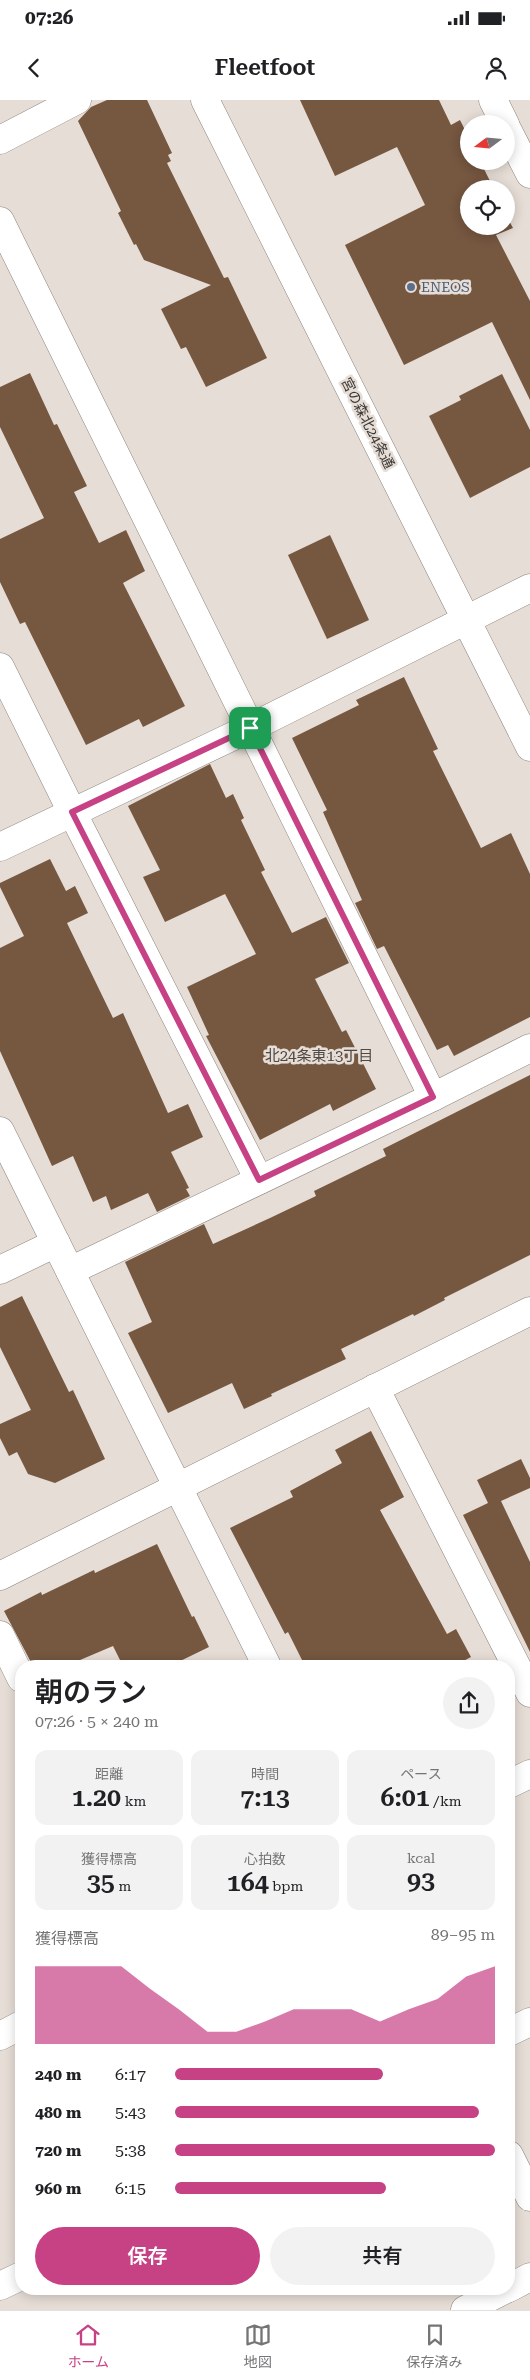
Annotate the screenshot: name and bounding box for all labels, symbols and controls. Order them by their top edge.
text: 07:26 [25,6,74,29]
icon: back [20,54,48,82]
icon: person [482,54,510,82]
text: Fleetfoot [215,55,315,80]
north arrow [460,115,515,170]
map controls [460,115,515,235]
button: locate [460,180,515,235]
place label: ENEOS [421,279,470,295]
marker: ENEOS [405,281,417,293]
street label: 宮の森北24条通 [338,375,398,471]
pin [229,707,271,749]
icon: arrive [236,714,264,742]
district label: 北24条東13丁目 [265,1047,373,1065]
text: 朝のラン [35,1676,147,1709]
button: share [443,1677,495,1729]
text: 07:26 · 5 × 240 m [35,1712,159,1731]
text: 距離 [95,1766,123,1782]
text: 時間 [251,1766,279,1782]
text: ペース [400,1766,442,1782]
text: 1.20 [72,1783,121,1812]
text: 7:13 [240,1783,290,1812]
text: 6:01 [380,1783,430,1812]
text: km [121,1793,146,1809]
text: /km [430,1793,462,1809]
text: kcal [407,1850,435,1866]
text: 獲得標高 [81,1851,137,1867]
text: 心拍数 [244,1851,286,1867]
text: 93 [407,1866,435,1895]
text: 35 [87,1868,115,1897]
text: 164 [227,1868,269,1897]
text: m [115,1878,131,1894]
text: bpm [269,1878,303,1894]
text: 89–95 m [431,1925,495,1944]
text: 獲得標高 [35,1929,99,1948]
text: 240 m [35,2065,81,2084]
text: 6:17 [115,2065,146,2084]
text: 480 m [35,2103,81,2122]
text: 5:43 [115,2103,146,2122]
text: 720 m [35,2141,81,2160]
text: 5:38 [115,2141,146,2160]
text: 960 m [35,2179,81,2198]
text: 6:15 [115,2179,146,2198]
button: 保存 [35,2227,260,2285]
button: 共有 [270,2227,495,2285]
tab: ホーム [67,2321,109,2371]
tab: 地図 [244,2321,272,2371]
tab: 保存済み [407,2321,463,2371]

